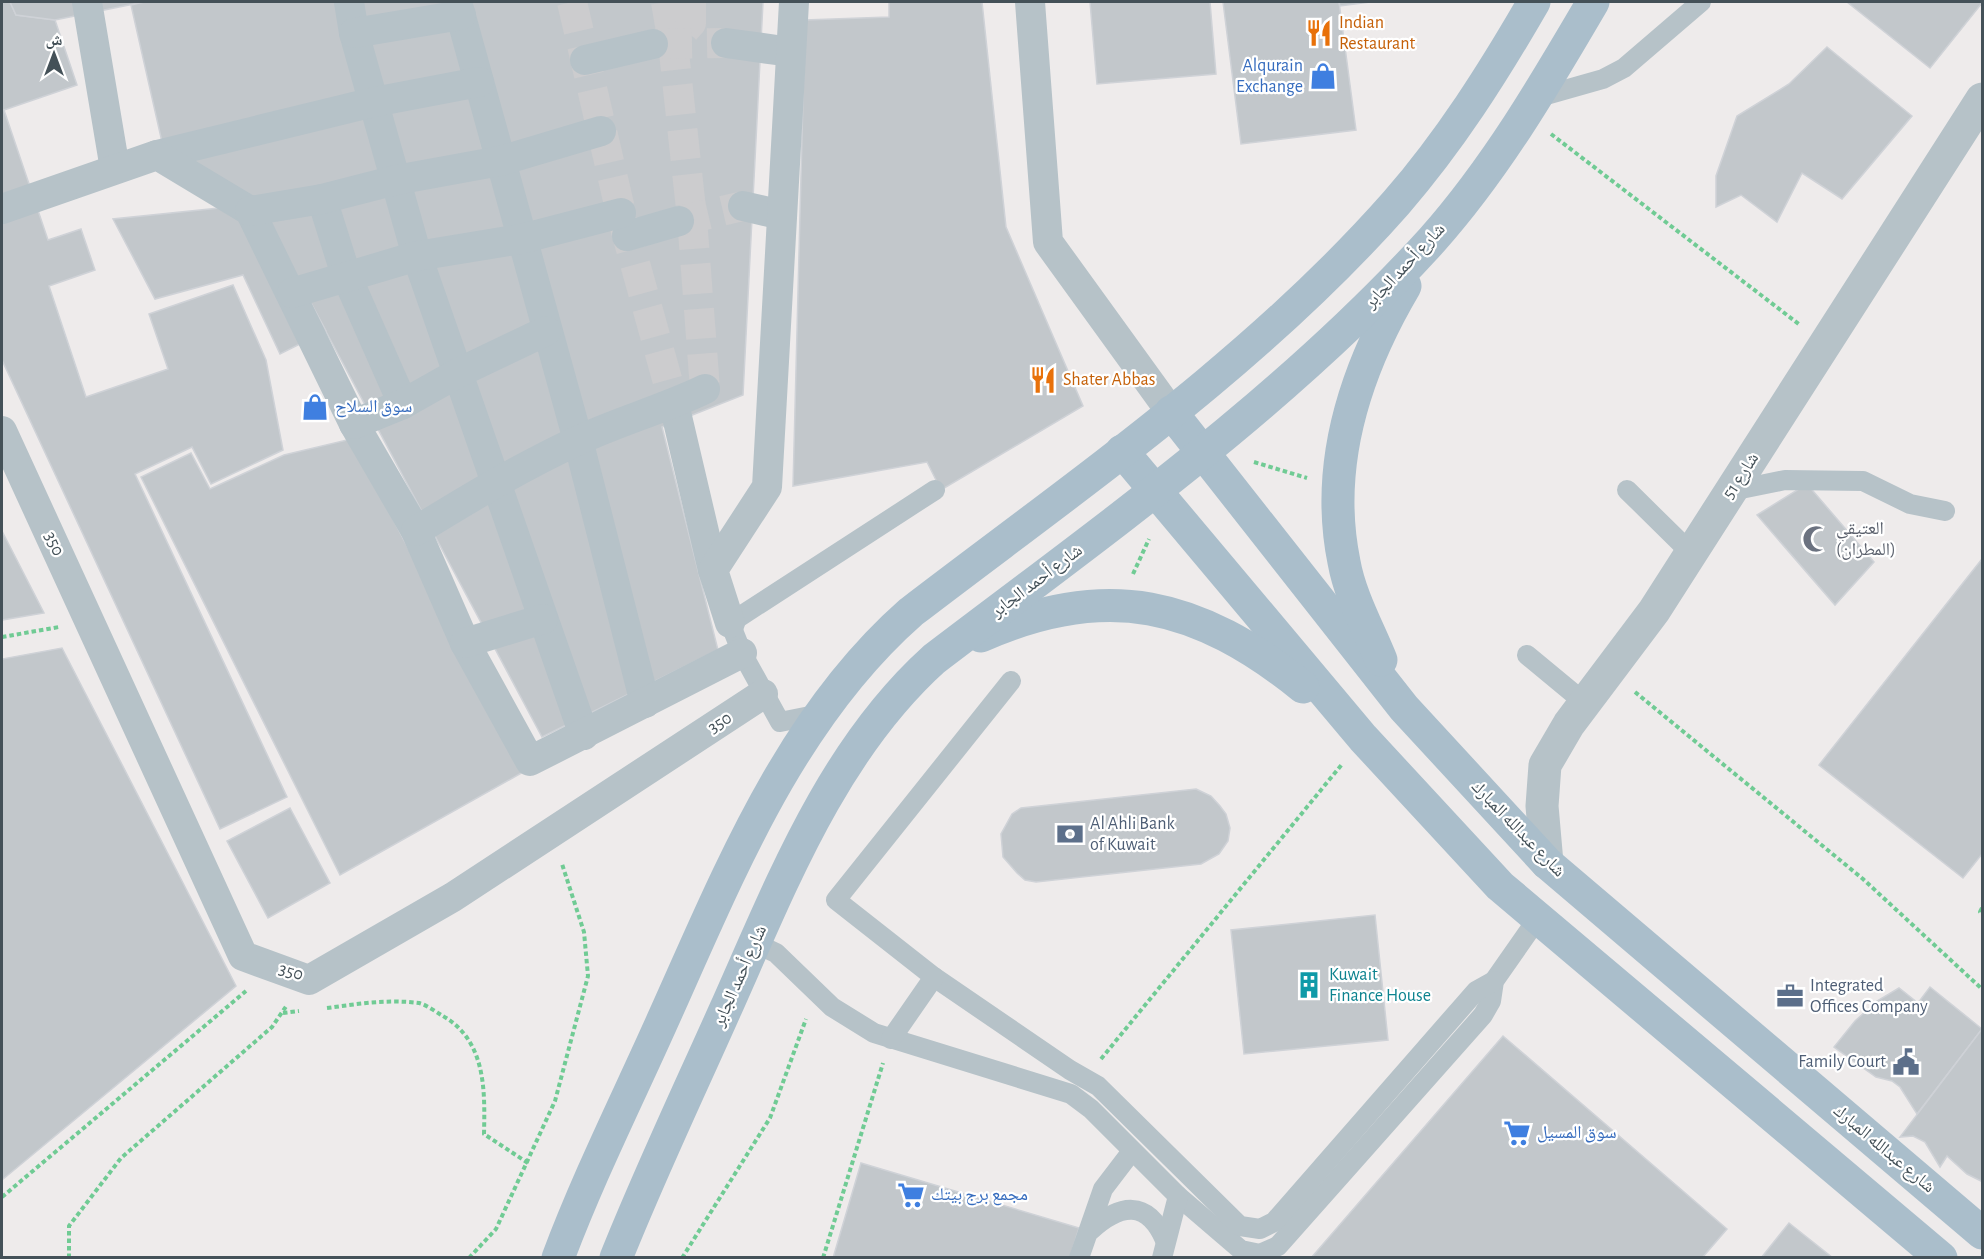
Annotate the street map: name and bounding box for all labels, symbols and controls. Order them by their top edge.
place label: Indian Restaurant [1339,14,1415,53]
restaurant icon: Indian Restaurant [1304,18,1334,48]
north arrow [24,24,84,84]
text: ش [46,32,63,49]
place label: Alqurain Exchange [1236,57,1303,96]
shop icon: Alqurain Exchange [1308,61,1338,91]
street label: شارع أحمد الجابر [1359,218,1449,313]
restaurant icon: Shater Abbas [1028,365,1058,395]
place label: Shater Abbas [1063,371,1155,389]
shop icon: سوق السلاح [300,392,330,422]
place label: سوق السلاح [335,398,412,418]
street label: شارع 51 [1720,450,1763,503]
place label: العتيقي (المطران) [1836,520,1896,560]
mosque icon: العتيقي (المطران) [1801,524,1831,554]
street label: 350 [41,529,67,559]
street label: شارع أحمد الجابر [986,539,1086,622]
street label: 350 [705,709,735,737]
street label: شارع عبدالله المبارك [1467,777,1568,881]
place label: Al Ahli Bank of Kuwait [1090,815,1175,854]
bank icon: Al Ahli Bank of Kuwait [1055,819,1085,849]
street label: شارع أحمد الجابر [707,922,771,1031]
street label: 350 [277,960,305,984]
place label: Kuwait Finance House [1329,966,1431,1005]
building icon: Kuwait Finance House [1294,970,1324,1000]
place label: Integrated Offices Company [1810,977,1928,1016]
office icon: Integrated Offices Company [1775,981,1805,1011]
public building icon: Family Court [1891,1047,1921,1077]
place label: Family Court [1798,1053,1886,1071]
street label: شارع عبدالله المبارك [1829,1102,1938,1197]
supermarket icon: سوق المسيل [1502,1118,1532,1148]
place label: سوق المسيل [1537,1124,1616,1143]
supermarket icon: مجمع برج بيتك [896,1180,926,1210]
place label: مجمع برج بيتك [931,1186,1028,1206]

